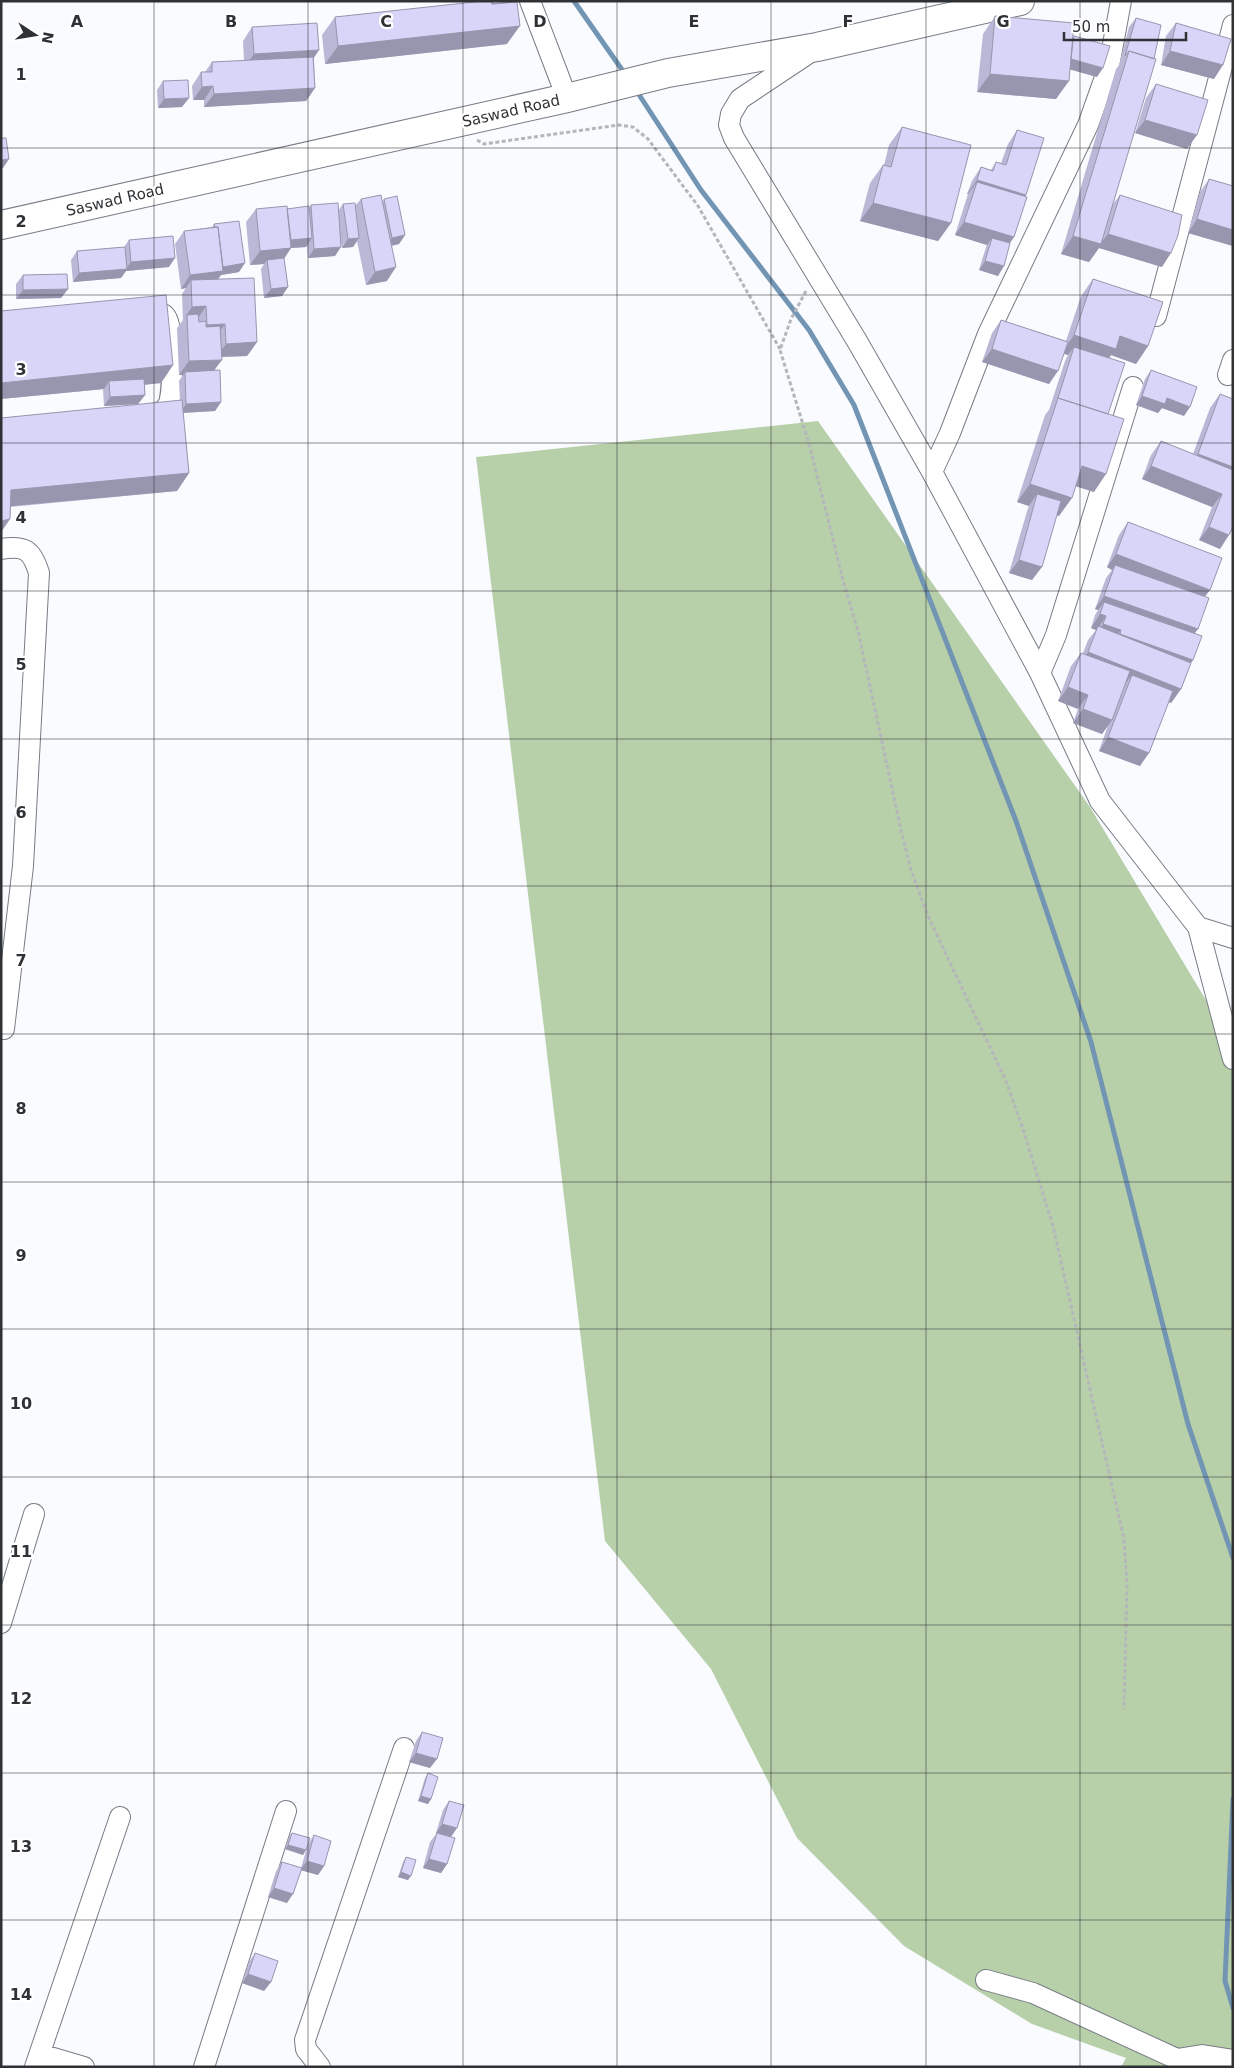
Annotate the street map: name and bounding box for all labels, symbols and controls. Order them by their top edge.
north arrow [10,10,60,60]
scale bar [1064,10,1186,42]
text: A [71,12,84,31]
text: B [225,12,237,31]
text: C [380,12,392,31]
text: D [533,12,547,31]
text: E [689,12,699,31]
text: F [843,12,853,31]
text: G [996,12,1010,31]
text: 50 m [1072,18,1110,36]
text: N [39,30,57,45]
text: 1 [15,65,27,84]
street label: Saswad Road [460,91,562,131]
street label: Saswad Road [64,180,166,220]
text: 2 [15,212,27,231]
text: 3 [15,360,27,379]
text: 4 [15,508,27,527]
text: 5 [15,655,27,674]
text: 6 [15,803,27,822]
text: 7 [15,951,27,970]
text: 8 [15,1099,27,1118]
text: 9 [15,1246,27,1265]
text: 10 [10,1394,32,1413]
text: 11 [10,1542,32,1561]
text: 12 [10,1689,32,1708]
text: 13 [10,1837,32,1856]
text: 14 [10,1985,32,2004]

